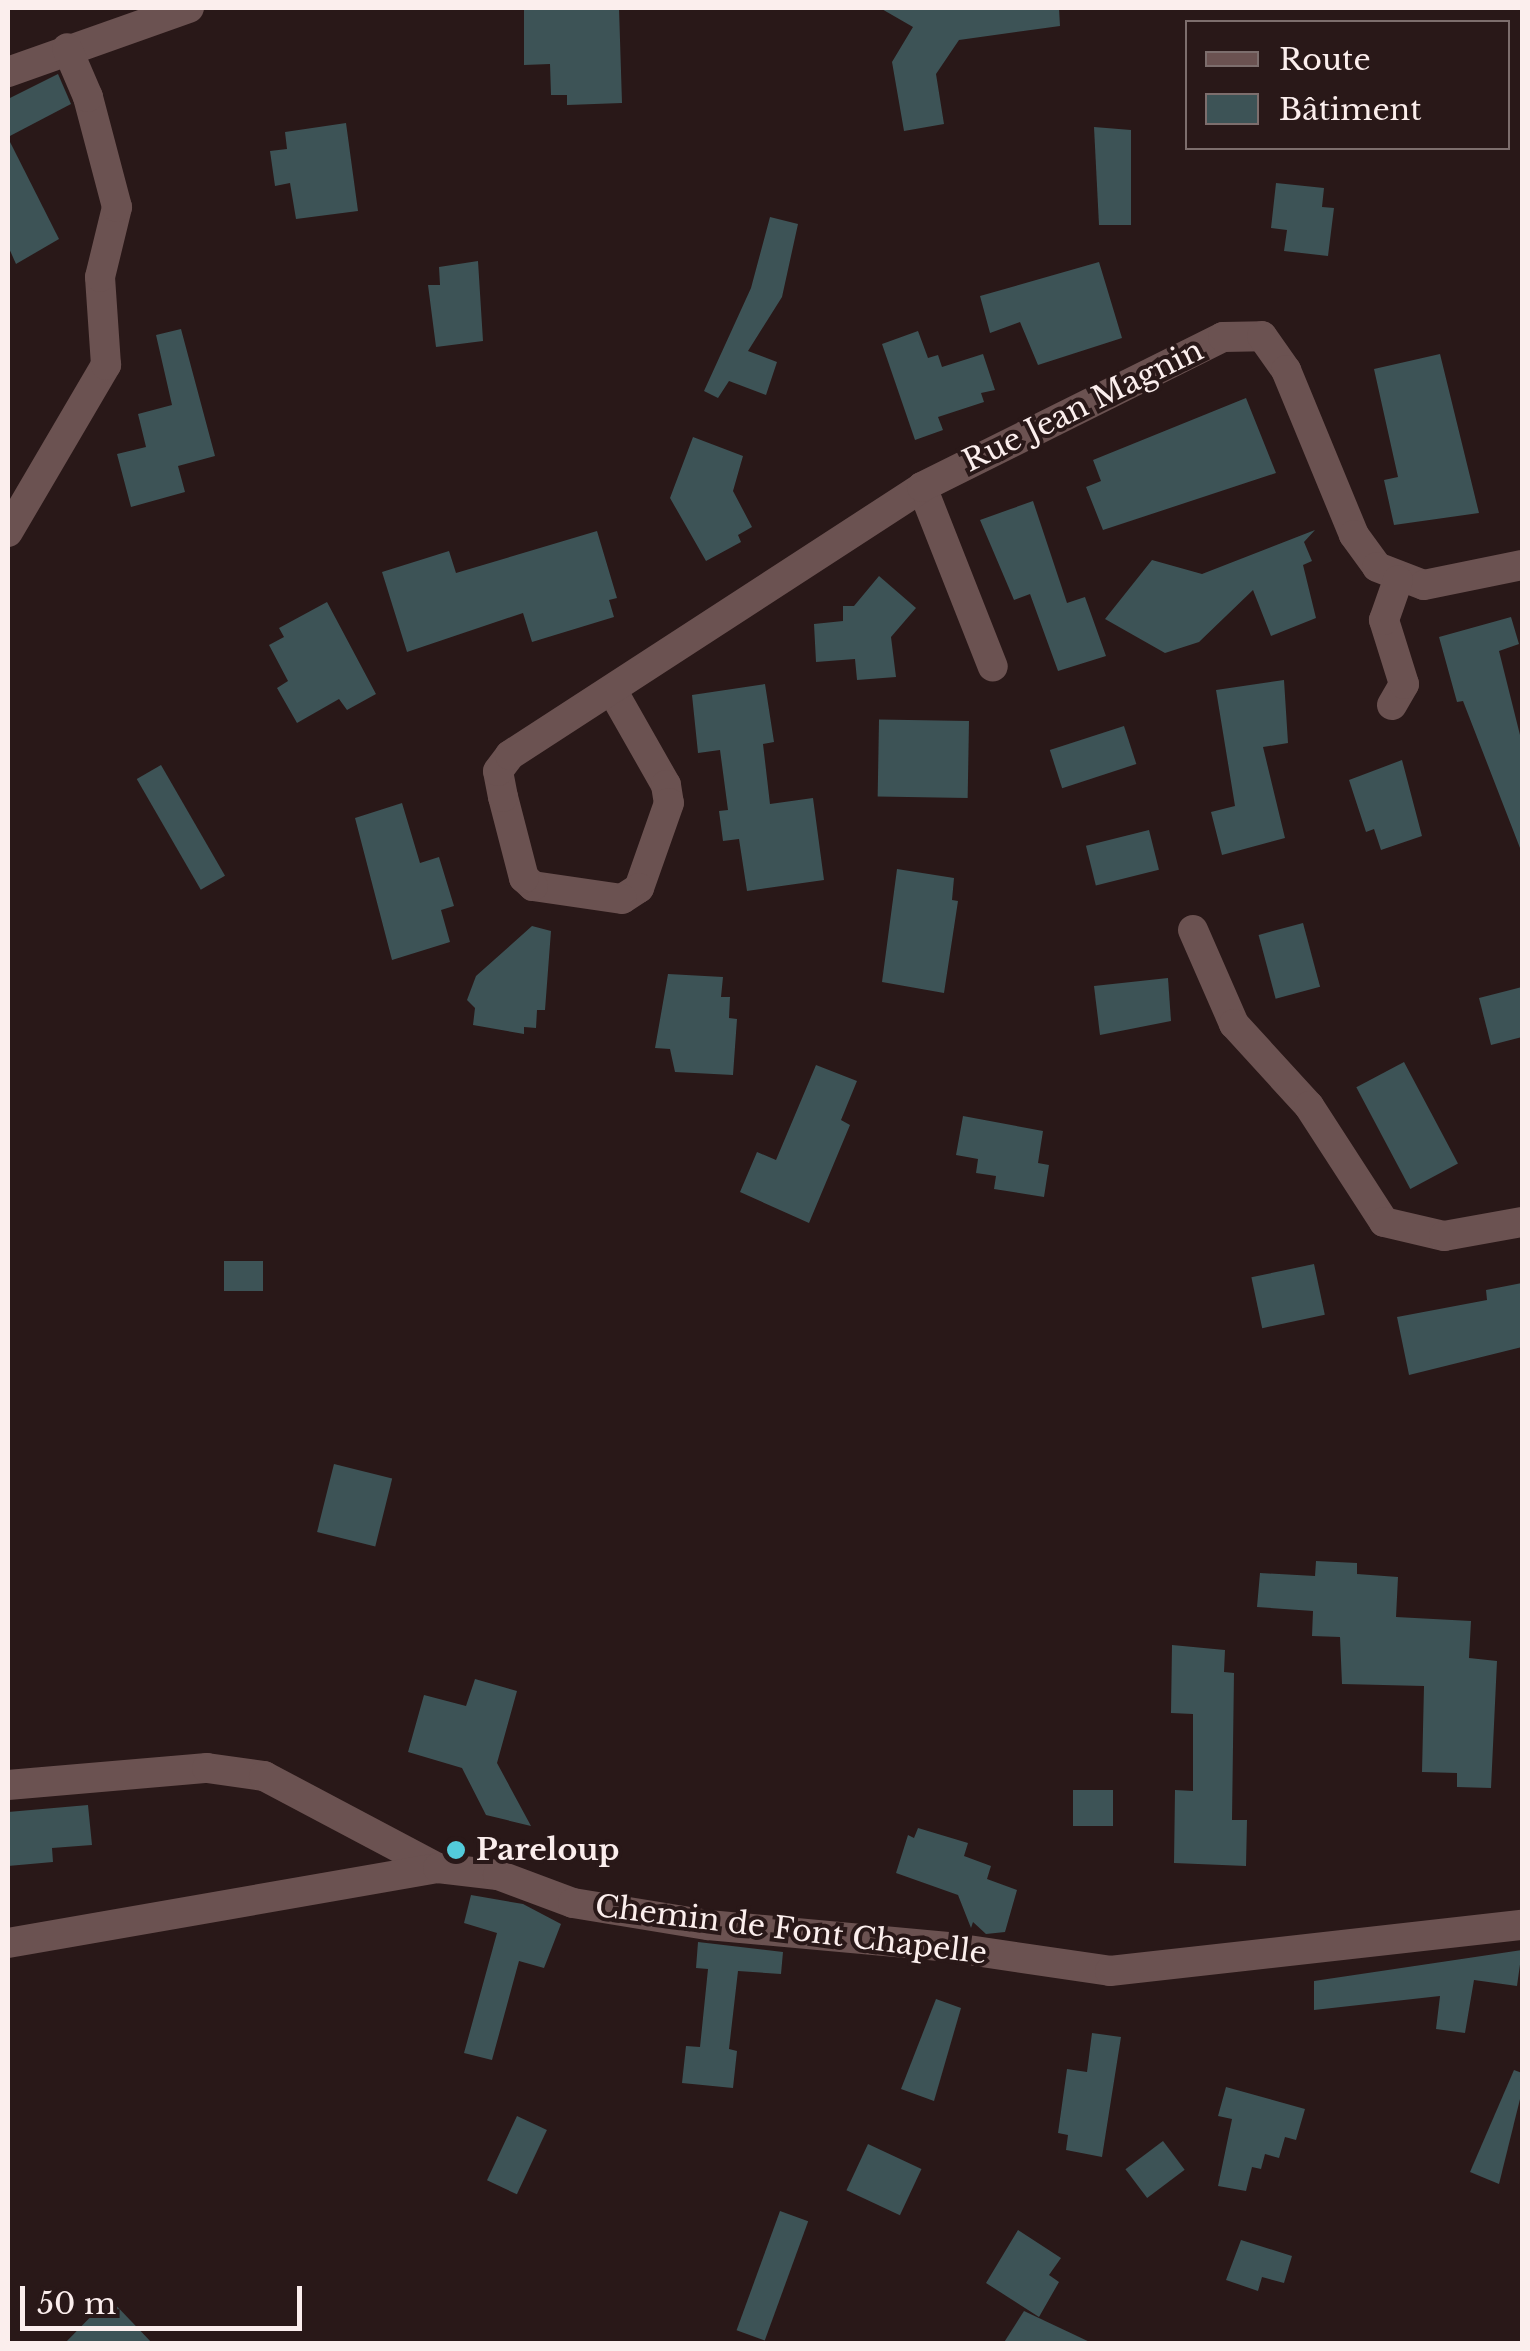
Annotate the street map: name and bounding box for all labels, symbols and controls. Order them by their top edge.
legend [1185,20,1510,150]
text: Route [1279,41,1371,78]
text: Bâtiment [1279,91,1422,128]
street label: Rue Jean Magnin [957,332,1209,480]
place label: Pareloup [476,1832,619,1868]
marker: Pareloup [445,1839,467,1861]
street label: Chemin de Font Chapelle [593,1888,989,1972]
scale bar [25,2266,308,2328]
text: 50 m [37,2285,116,2322]

